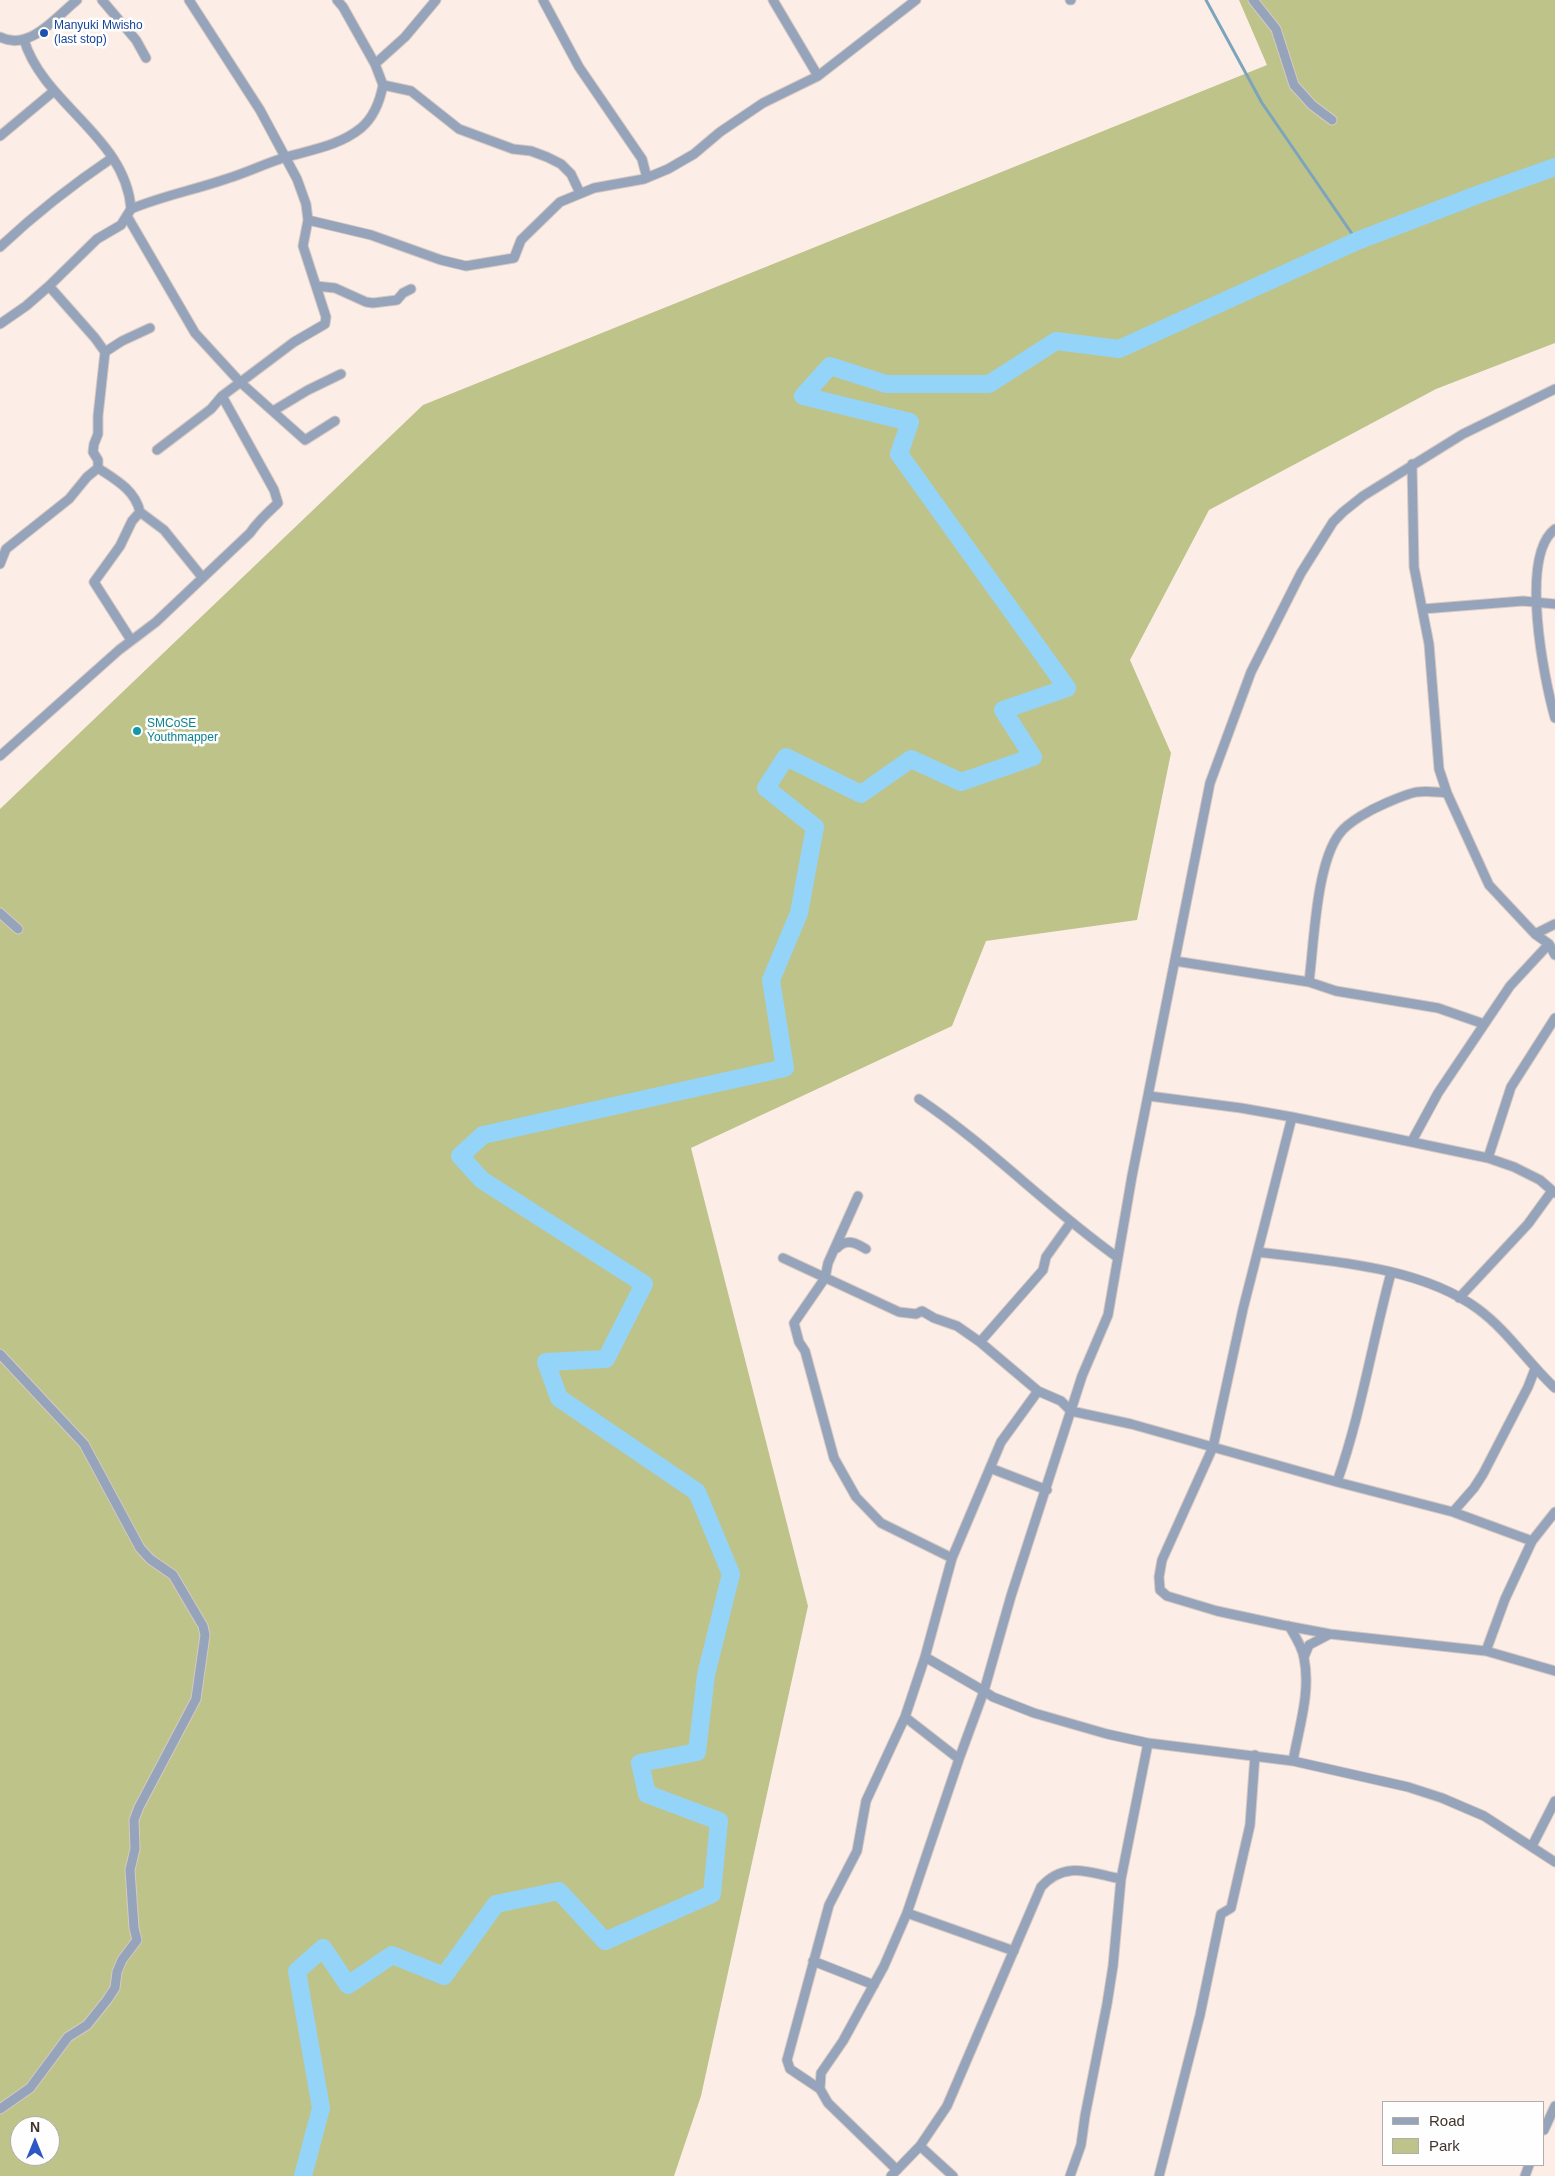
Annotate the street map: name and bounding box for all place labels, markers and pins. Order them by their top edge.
place label: Manyuki Mwisho (last stop) [54,19,143,47]
marker: Manyuki Mwisho (last stop) [38,27,50,39]
place label: SMCoSE Youthmapper [147,717,218,745]
marker: SMCoSE Youthmapper [131,725,143,737]

